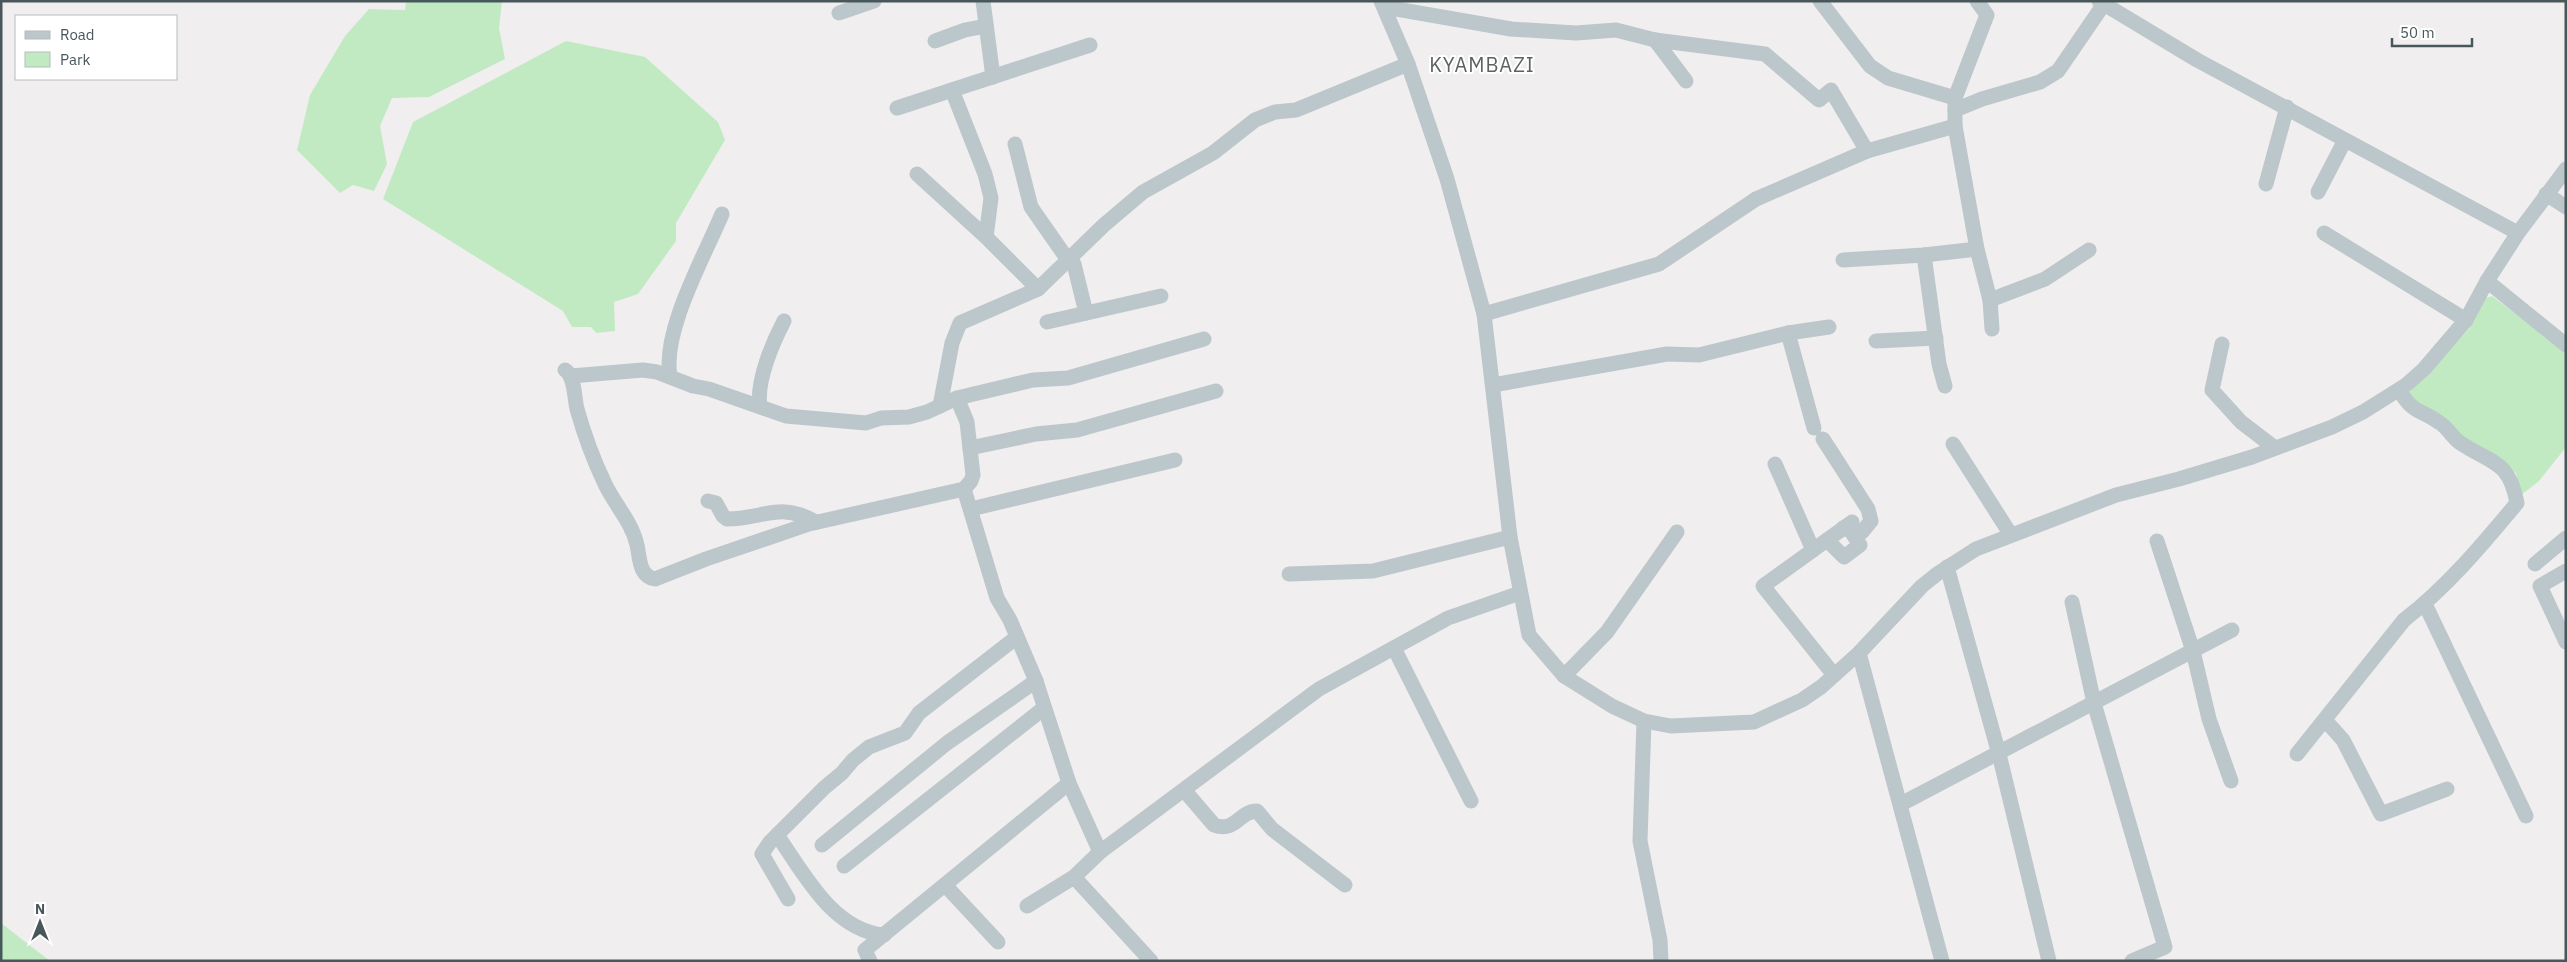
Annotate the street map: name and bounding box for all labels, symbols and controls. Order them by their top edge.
legend [15,15,178,80]
scale bar [2392,15,2472,47]
text: 50 m [2400,23,2435,42]
text: Road [60,25,95,44]
text: Park [60,50,90,69]
district label: KYAMBAZI [1429,51,1535,78]
north arrow [15,897,65,947]
text: N [35,900,45,918]

